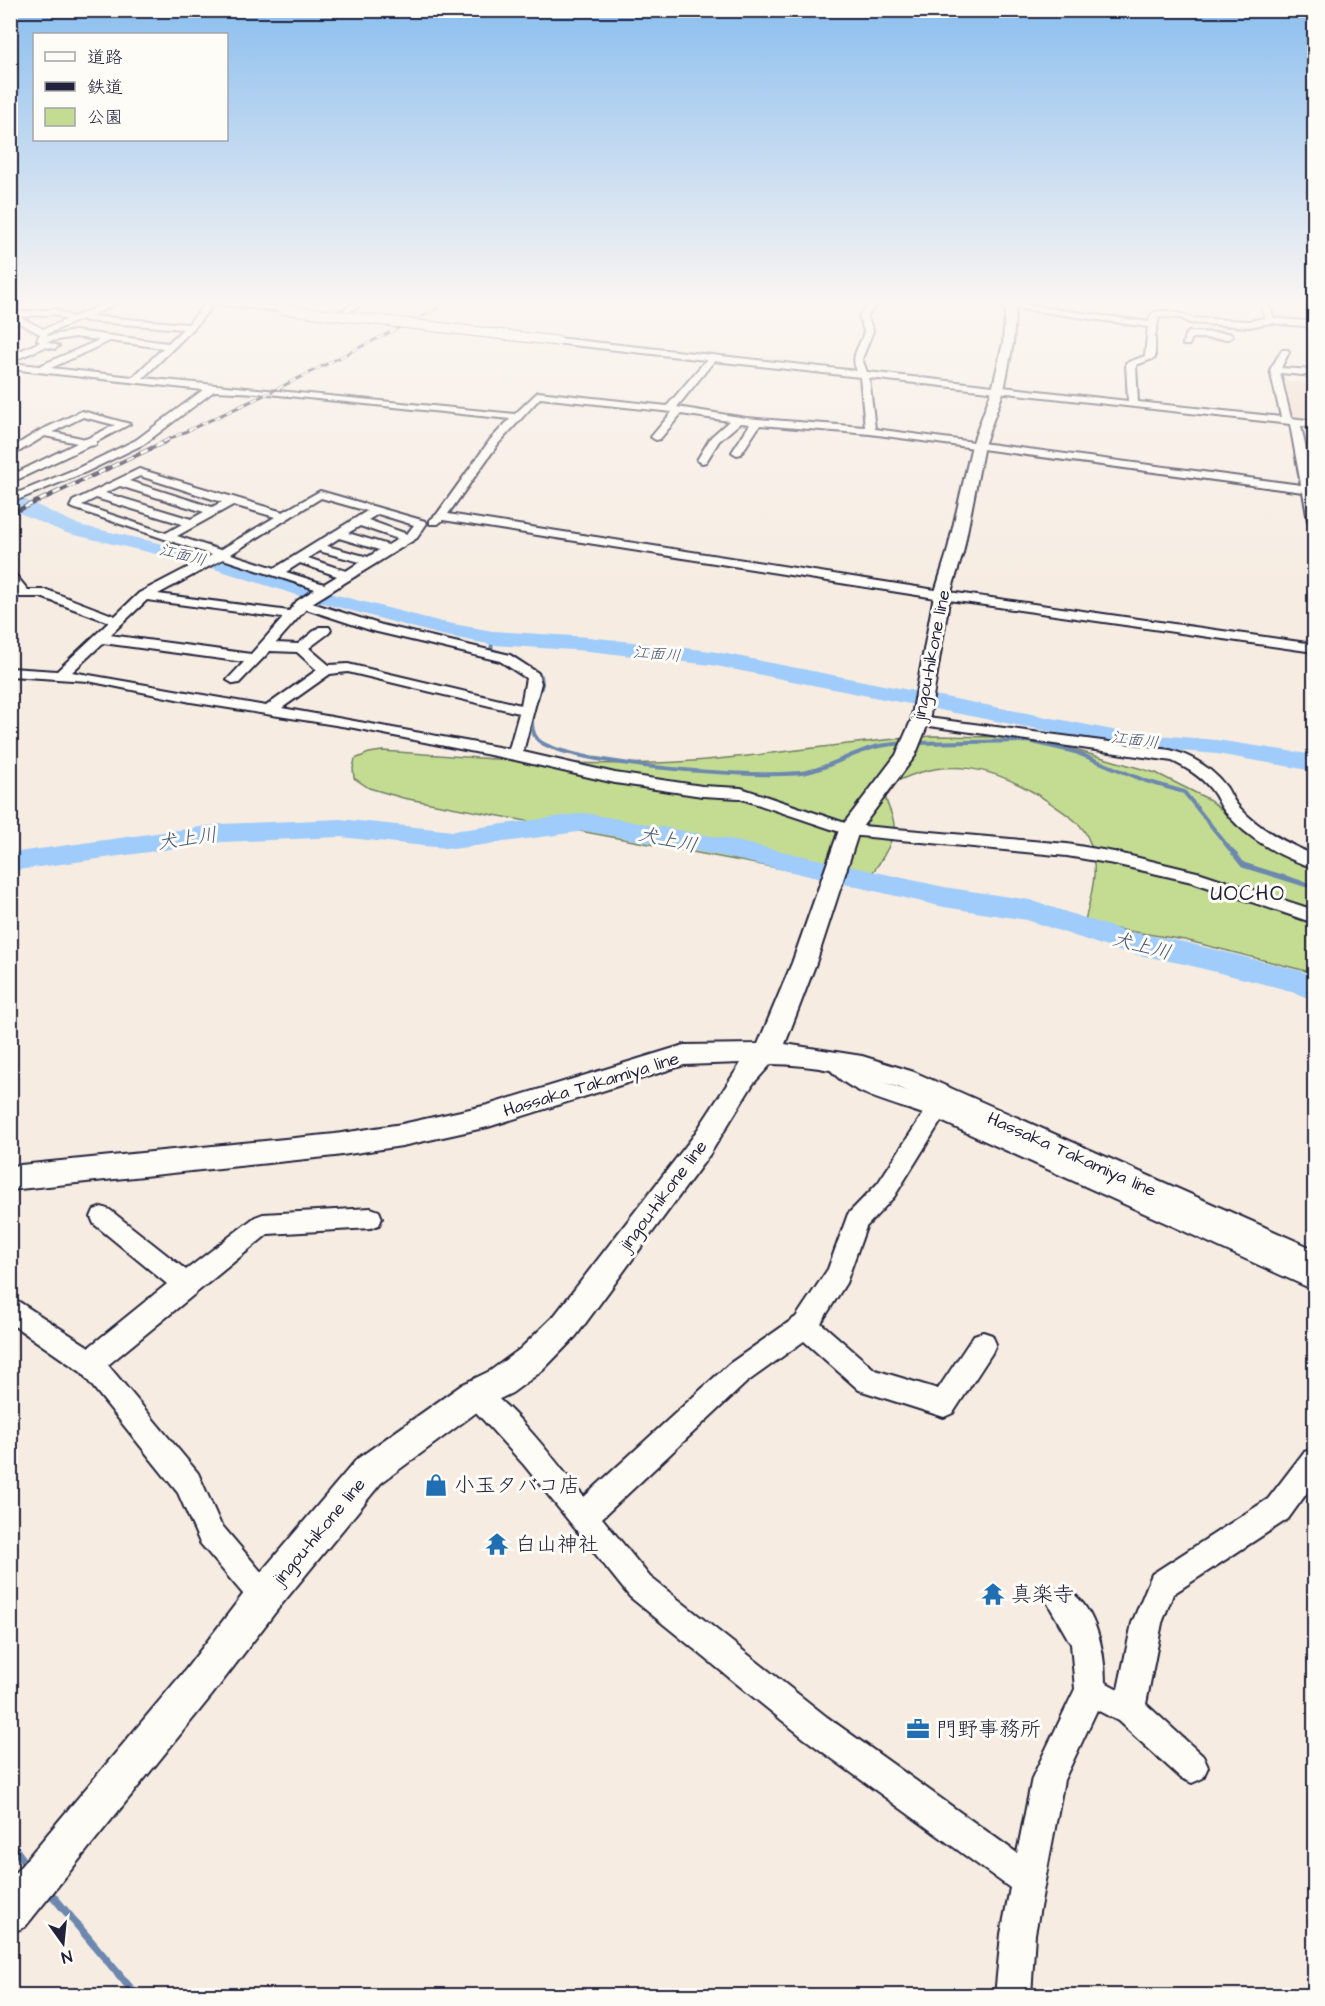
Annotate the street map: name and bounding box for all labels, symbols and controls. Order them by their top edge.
legend [33,33,228,141]
text: 道路 [87,45,123,70]
text: 鉄道 [87,75,123,100]
text: 公園 [87,105,123,130]
water label: 江面川 [157,538,209,571]
street label: jingou-hikone line [906,588,957,724]
water label: 江面川 [632,641,682,667]
water label: 江面川 [1110,726,1160,754]
water label: 犬上川 [636,820,700,860]
water label: 犬上川 [155,821,219,857]
district label: UOCHO [1210,879,1286,908]
water label: 犬上川 [1109,925,1174,967]
street label: Hassaka Takamiya line [500,1046,683,1124]
street label: Hassaka Takamiya line [983,1106,1161,1204]
street label: jingou-hikone line [612,1135,714,1258]
place label: 小玉タバコ店 [454,1471,580,1500]
street label: jingou-hikone line [266,1472,372,1592]
shop icon: 小玉タバコ店 [423,1472,449,1498]
place label: 白山神社 [515,1530,599,1559]
temple icon: 白山神社 [484,1531,510,1557]
place label: 真楽寺 [1011,1580,1074,1609]
temple icon: 真楽寺 [980,1581,1006,1607]
place label: 門野事務所 [936,1715,1041,1744]
office icon: 門野事務所 [905,1716,931,1742]
north arrow [33,1913,93,1973]
text: N [59,1945,74,1968]

